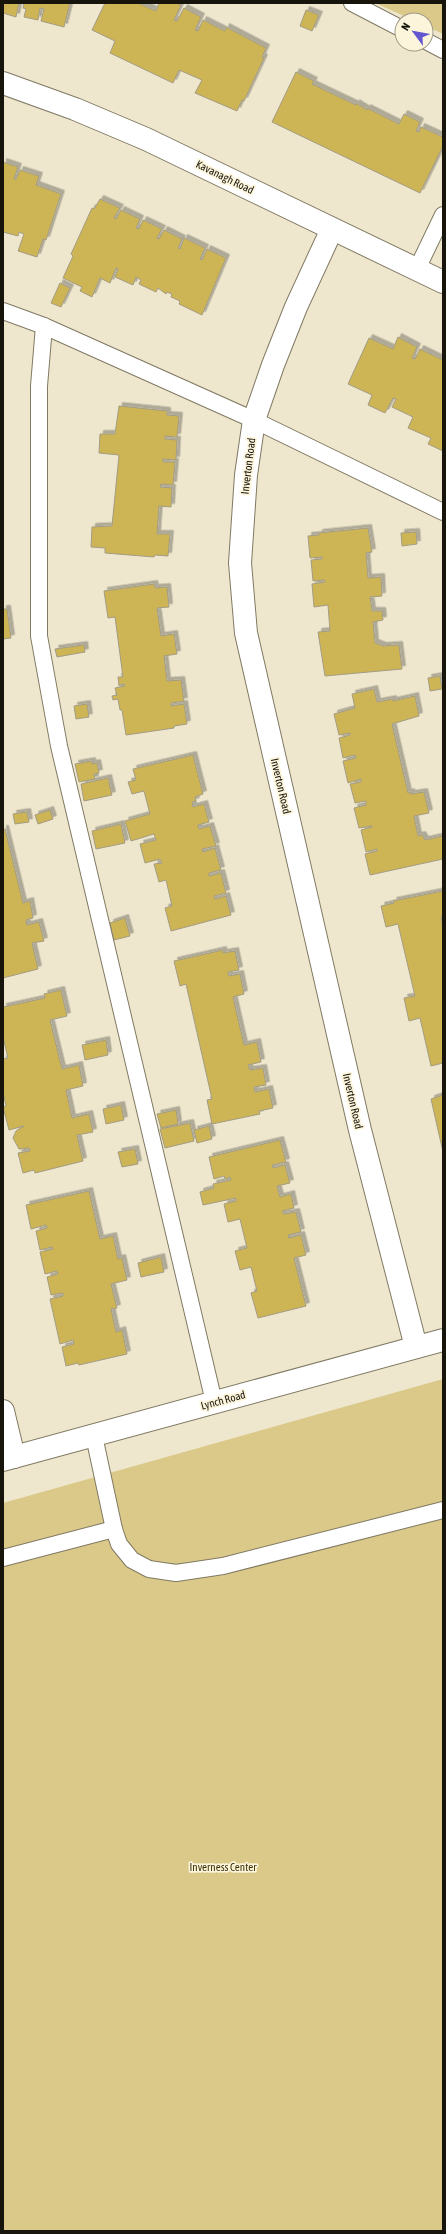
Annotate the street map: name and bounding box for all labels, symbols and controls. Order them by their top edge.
north arrow [394,12,434,52]
text: N [399,21,412,33]
street label: Kavanagh Road [194,158,256,196]
street label: Inverton Road [239,437,257,495]
street label: Inverton Road [269,757,293,815]
street label: Inverton Road [341,1072,365,1130]
street label: Lynch Road [199,1388,247,1412]
park label: Inverness Center [190,1861,257,1873]

